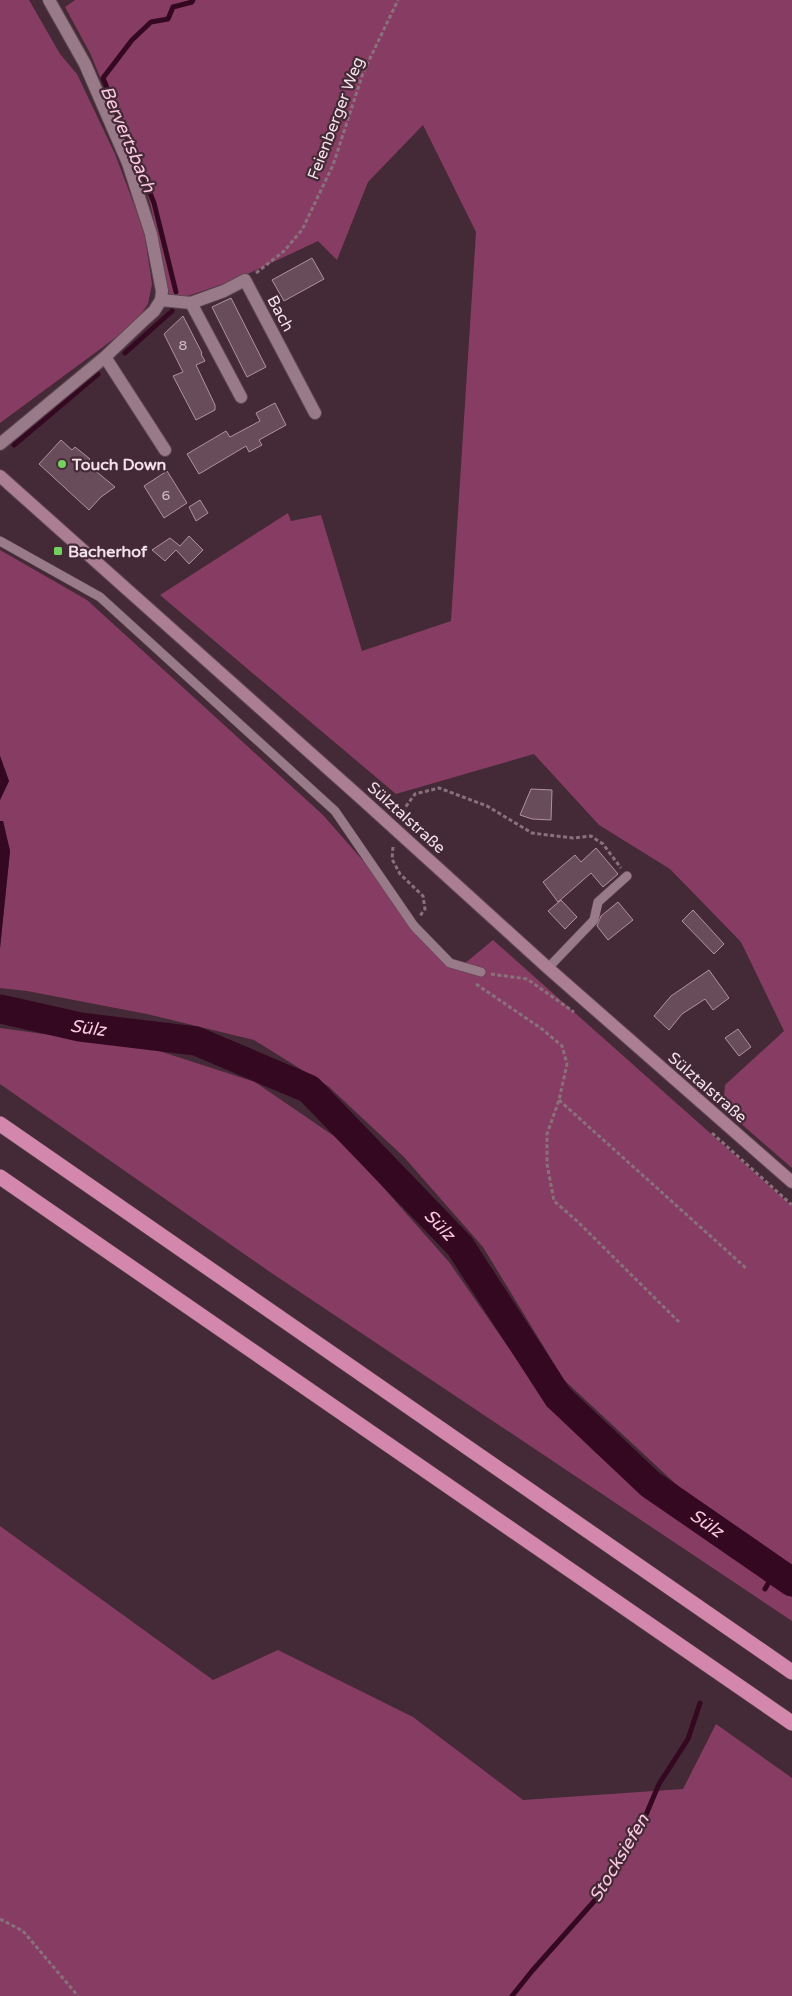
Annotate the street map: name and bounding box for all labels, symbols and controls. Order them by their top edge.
street label: Feienberger Weg [303,54,369,183]
water label: Bervertsbach [96,82,161,196]
street label: Bach [262,292,298,335]
house number: 8 [179,337,188,354]
place label: Touch Down [71,455,166,475]
marker: Touch Down [56,458,68,470]
house number: 6 [162,487,171,504]
place label: Bacherhof [68,542,148,562]
marker: Bacherhof [52,545,64,557]
street label: Sülztalstraße [363,777,449,858]
water label: Sülz [68,1014,109,1041]
street label: Sülztalstraße [664,1048,751,1127]
water label: Sülz [419,1204,461,1247]
water label: Sülz [686,1504,729,1543]
water label: Stocksiefen [584,1809,654,1906]

